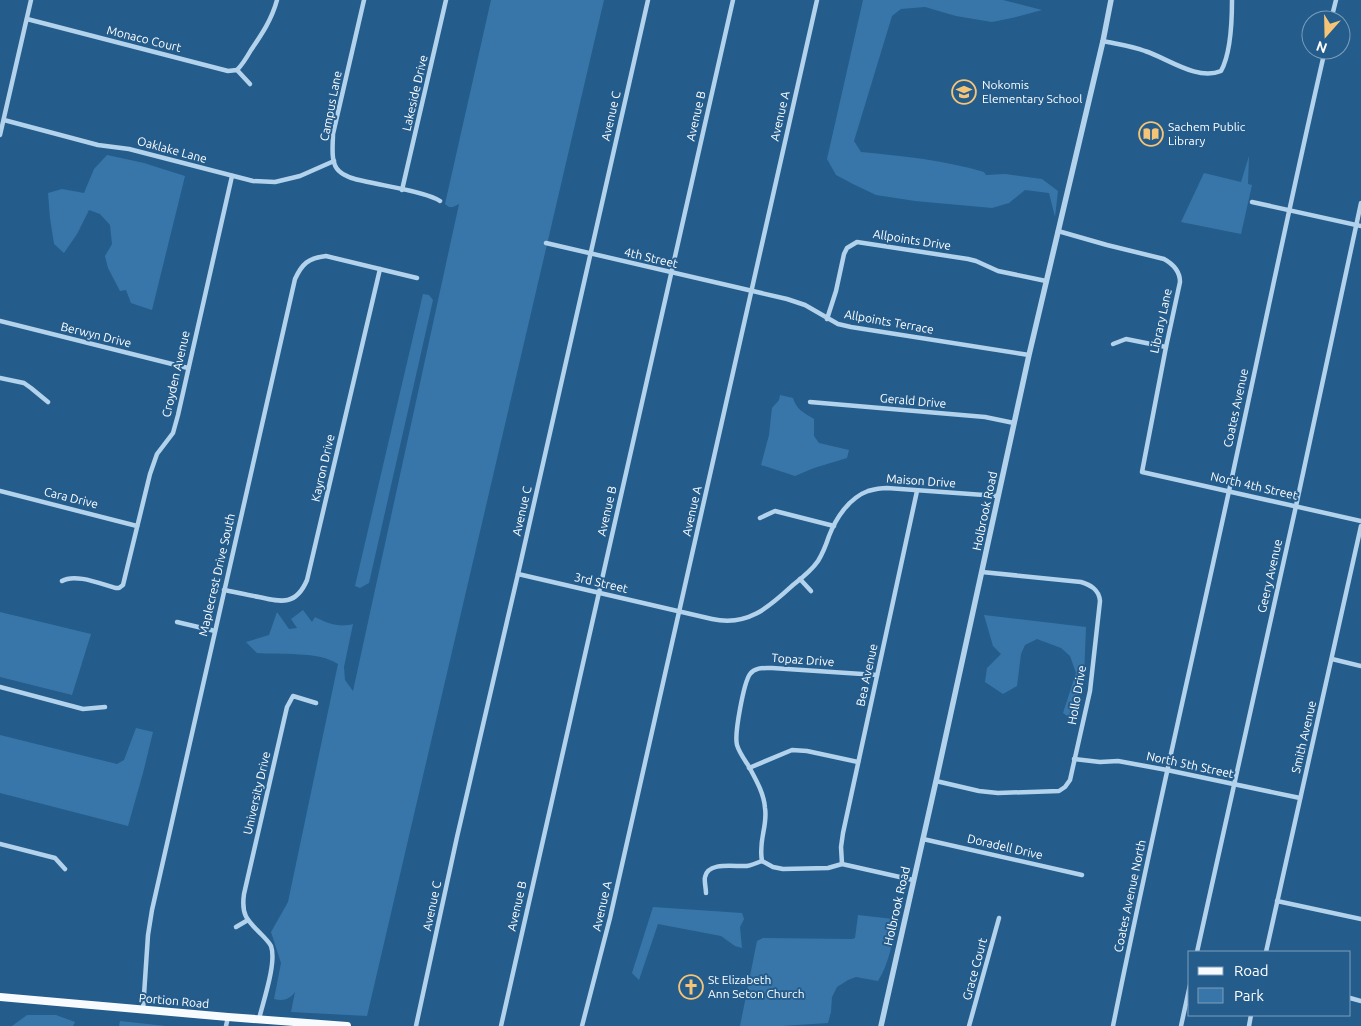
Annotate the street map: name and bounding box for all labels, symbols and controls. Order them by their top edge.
north arrow [1301,10,1351,60]
street label: Monaco Court [106,23,183,54]
text: N [1314,38,1329,57]
street label: Lakeside Drive [399,54,430,132]
street label: Campus Lane [317,70,344,142]
place label: Nokomis Elementary School [982,78,1082,105]
school or university icon: Nokomis Elementary School [951,79,977,105]
street label: Avenue C [598,89,623,142]
street label: Avenue A [767,89,792,142]
street label: Avenue B [683,90,708,142]
place label: Sachem Public Library [1168,120,1246,147]
library icon: Sachem Public Library [1138,121,1164,147]
street label: Oaklake Lane [136,134,209,165]
street label: Allpoints Drive [872,227,952,252]
street label: 4th Street [623,245,679,270]
street label: Library Lane [1147,287,1174,354]
street label: Allpoints Terrace [843,307,935,336]
street label: Berwyn Drive [59,319,133,350]
street label: Croyden Avenue [159,329,192,418]
street label: Coates Avenue [1221,367,1250,448]
street label: Gerald Drive [879,391,947,410]
street label: Kayron Drive [308,433,337,503]
street label: North 4th Street [1209,469,1299,502]
street label: Holbrook Road [970,470,999,552]
street label: Maison Drive [886,472,956,489]
street label: Avenue C [509,484,534,537]
street label: Avenue A [679,484,704,537]
street label: Cara Drive [43,485,100,511]
street label: Avenue B [594,485,619,537]
street label: Maplecrest Drive South [196,512,237,638]
street label: Geery Avenue [1255,538,1284,614]
street label: 3rd Street [573,570,629,595]
street label: Bea Avenue [854,642,879,707]
street label: Topaz Drive [771,651,835,668]
street label: Hollo Drive [1065,664,1088,725]
street label: Smith Avenue [1289,699,1318,775]
street label: North 5th Street [1145,749,1235,780]
street label: University Drive [241,750,272,836]
street label: Doradell Drive [966,831,1044,862]
street label: Coates Avenue North [1111,838,1148,953]
street label: Holbrook Road [881,865,912,947]
street label: Avenue C [420,879,443,932]
street label: Avenue A [589,879,614,932]
street label: Avenue B [504,880,529,932]
street label: Grace Court [960,936,989,1001]
legend [1188,951,1351,1016]
text: Road [1234,962,1269,979]
place label: St Elizabeth Ann Seton Church [708,973,805,1000]
church icon: St Elizabeth Ann Seton Church [678,974,704,1000]
text: Park [1234,987,1264,1004]
street label: Portion Road [138,991,210,1010]

